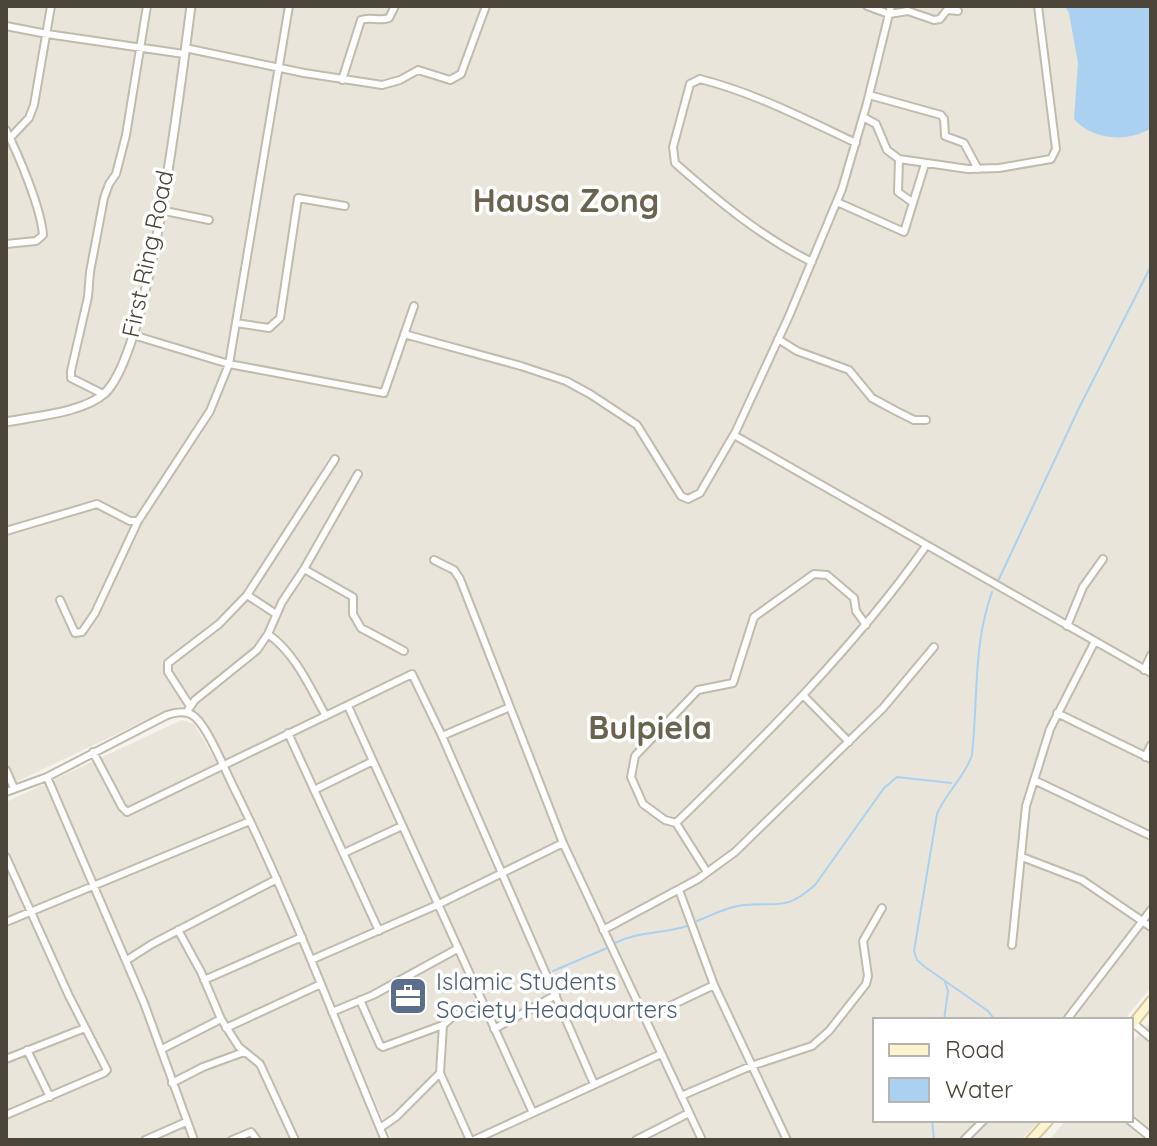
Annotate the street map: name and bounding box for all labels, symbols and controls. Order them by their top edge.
street label: First Ring Road [115,167,179,340]
district label: Hausa Zong [473,180,659,220]
district label: Bulpiela [588,707,712,747]
place label: Islamic Students Society Headquarters [436,966,678,1024]
office icon: Islamic Students Society Headquarters [387,975,429,1017]
legend [873,1018,1133,1122]
text: Road [945,1034,1005,1064]
text: Water [945,1074,1013,1104]

